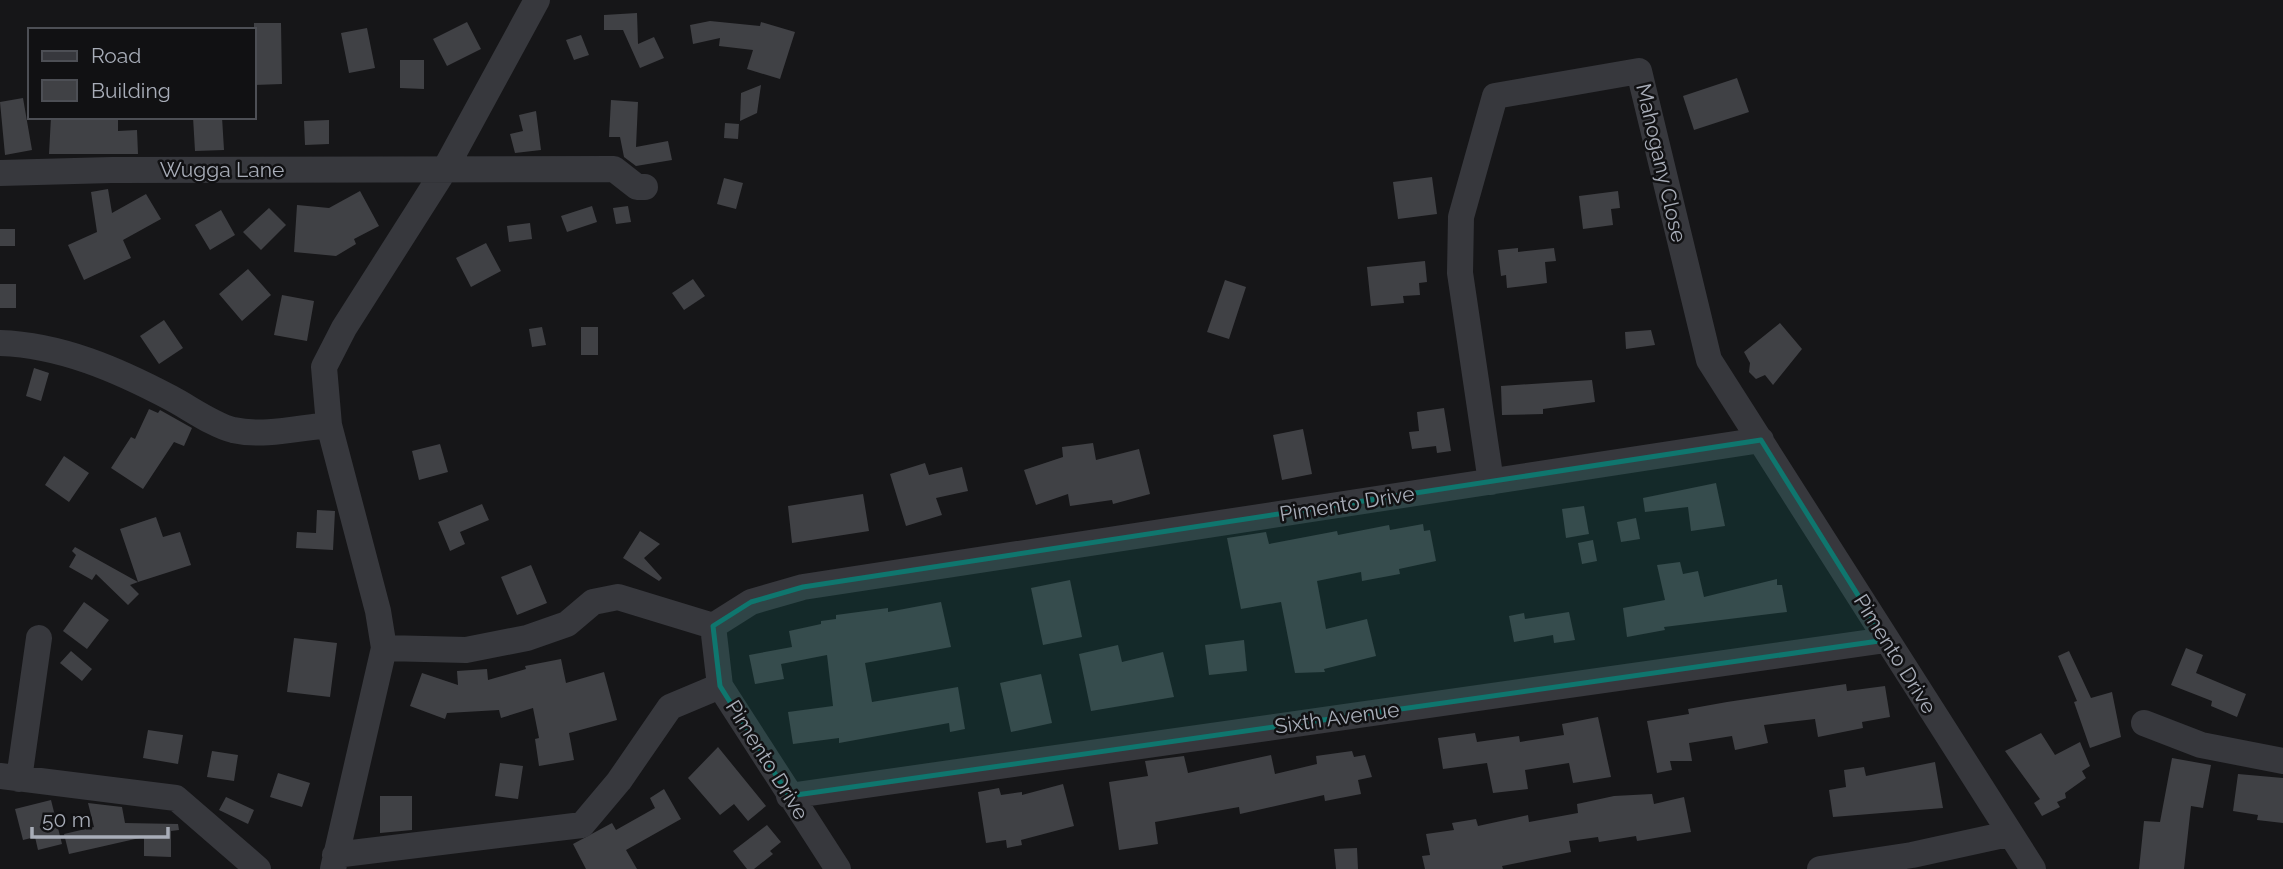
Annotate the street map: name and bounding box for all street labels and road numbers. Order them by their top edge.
street label: Mahogany Close [1631,81,1692,245]
street label: Wugga Lane [160,157,284,182]
street label: Pimento Drive [1278,481,1416,527]
street label: Pimento Drive [1849,589,1942,718]
street label: Pimento Drive [721,695,814,824]
street label: Sixth Avenue [1273,696,1401,739]

